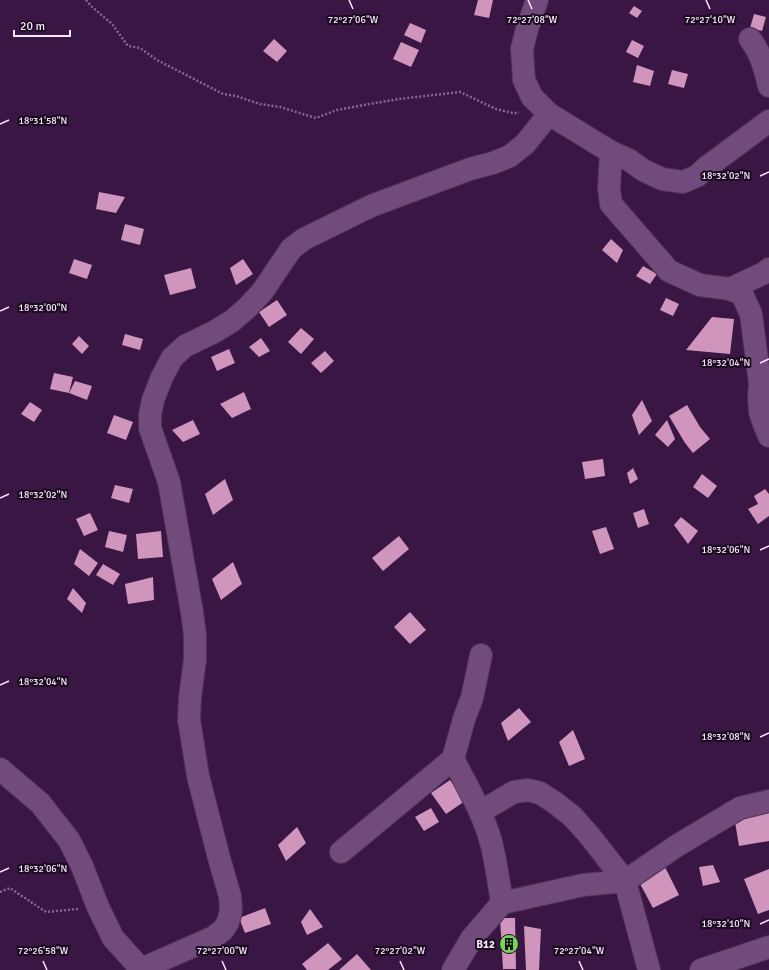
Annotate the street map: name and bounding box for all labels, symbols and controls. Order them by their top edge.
scale bar [14,12,70,38]
text: 72°27'06"W [328,14,379,26]
text: 72°27'08"W [507,14,558,26]
text: 72°27'10"W [685,14,736,26]
text: 20 m [20,19,45,34]
text: 18°31'58"N [19,115,67,127]
text: 18°32'02"N [702,170,750,182]
text: 18°32'00"N [19,302,67,314]
text: 18°32'04"N [702,357,750,369]
text: 18°32'02"N [19,489,67,501]
text: 18°32'06"N [702,544,750,556]
text: 18°32'04"N [19,676,67,688]
text: 18°32'08"N [702,731,750,743]
text: 18°32'06"N [19,863,67,875]
text: 18°32'10"N [702,918,750,930]
building icon: B12 [498,933,520,955]
place label: B12 [476,938,495,951]
text: 72°26'58"W [18,945,69,957]
text: 72°27'00"W [197,945,248,957]
text: 72°27'02"W [375,945,426,957]
text: 72°27'04"W [554,945,605,957]

